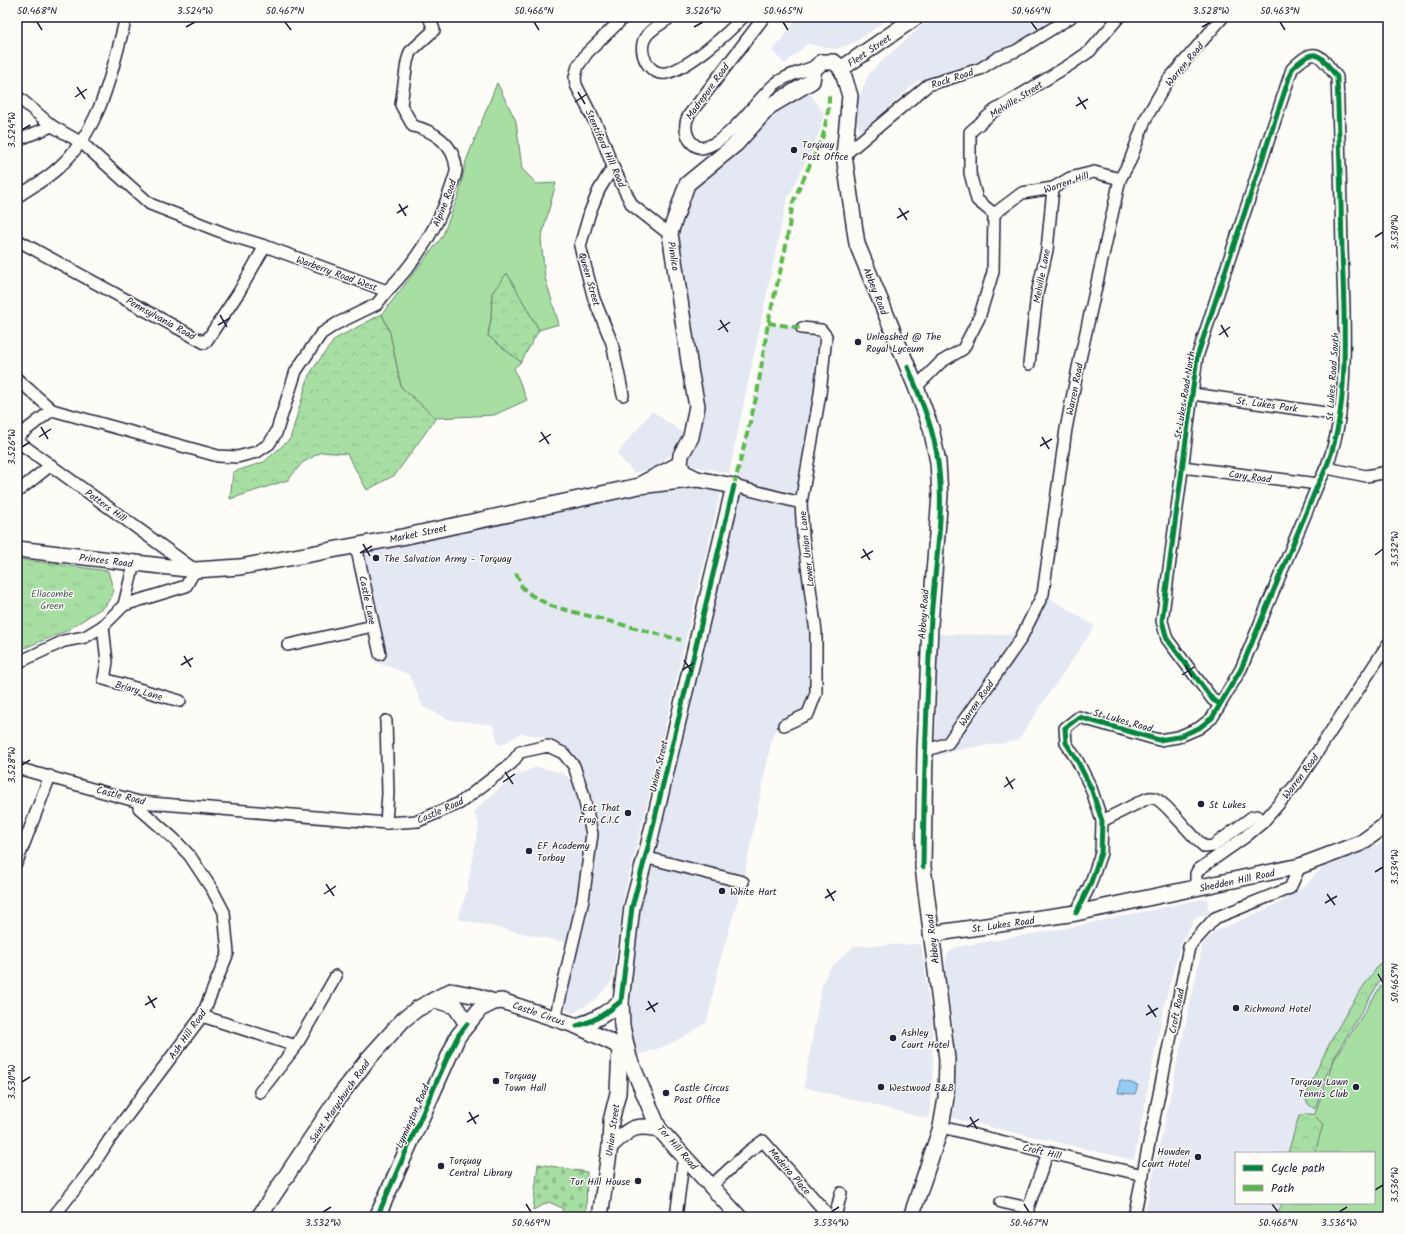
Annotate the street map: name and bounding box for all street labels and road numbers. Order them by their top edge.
street label: Fleet Street [844,30,895,71]
street label: Warren Road [1162,38,1209,90]
street label: Madrepore Road [682,59,734,123]
street label: Rock Road [929,64,976,93]
street label: Melville Street [987,77,1046,123]
street label: Stentiford Hill Road [581,107,630,191]
street label: Warren Hill [1042,168,1092,198]
street label: Alpine Road [429,176,462,229]
street label: Pimlico [663,240,683,272]
street label: Melville Lane [1029,247,1055,305]
street label: Queen Street [574,251,604,308]
street label: Warberry Road West [294,252,380,296]
street label: Abbey Road [858,265,892,318]
street label: Pennsylvania Road [123,293,199,345]
street label: St Lukes Road South [1322,332,1344,422]
street label: St Lukes Road North [1170,350,1200,440]
street label: Warren Road [1062,361,1088,417]
street label: St. Lukes Park [1235,393,1299,417]
street label: Cary Road [1228,466,1273,488]
street label: Potters Hill [81,485,130,527]
street label: Lower Union Lane [795,510,819,588]
street label: Market Street [388,520,449,548]
street label: Princes Road [78,550,135,572]
street label: Castle Lane [354,574,380,627]
street label: Abbey Road [914,588,934,639]
street label: Warren Road [955,676,999,730]
street label: Briary Lane [113,677,165,706]
street label: St Lukes Road [1091,705,1155,737]
street label: Union Street [645,739,673,794]
street label: Warren Road [1278,750,1324,803]
street label: Castle Road [95,782,148,810]
street label: Castle Road [414,793,467,828]
street label: Shedden Hill Road [1198,865,1278,897]
street label: Abbey Road [922,912,944,965]
street label: St. Lukes Road [971,913,1037,937]
street label: Croft Road [1165,986,1189,1035]
street label: Castle Circus [510,997,568,1031]
street label: Ash Hill Road [165,1006,212,1063]
street label: Saint Marychurch Road [305,1056,375,1146]
street label: Lymington Road [392,1081,435,1151]
street label: Union Street [601,1103,625,1157]
street label: Tor Hill Road [653,1122,702,1175]
street label: Croft Hill [1021,1140,1063,1164]
street label: Madeira Place [764,1145,815,1199]

